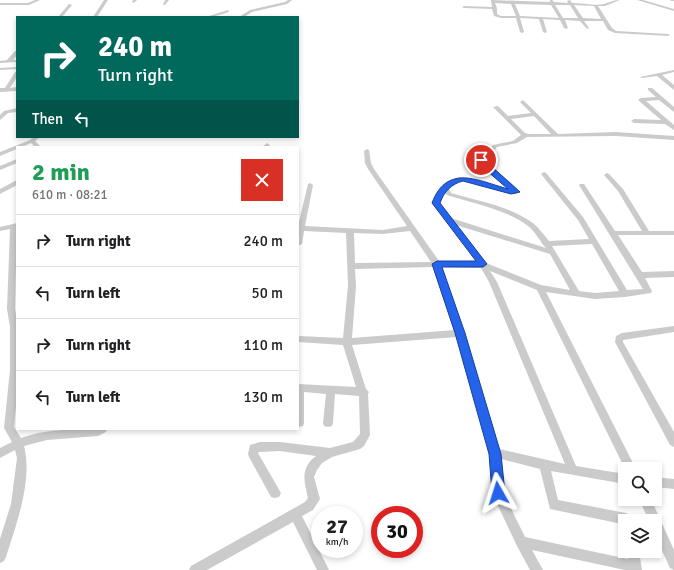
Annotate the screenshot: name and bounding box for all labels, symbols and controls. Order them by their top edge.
text: 240 m [98,30,172,64]
icon: right [32,32,84,84]
text: Turn right [98,64,173,86]
icon: left [71,108,93,130]
text: Then [32,110,63,128]
pin [464,143,498,177]
icon: arrive [470,149,492,171]
text: 2 min [32,157,90,187]
button: close [241,159,283,201]
text: 610 m · 08:21 [32,187,108,203]
icon: right [32,230,54,252]
text: Turn right [66,232,131,250]
text: 240 m [243,232,283,250]
icon: left [32,282,54,304]
text: Turn left [66,284,120,302]
text: 50 m [252,284,283,302]
icon: right [32,334,54,356]
text: Turn right [66,336,131,354]
text: 110 m [243,336,283,354]
icon: left [32,386,54,408]
text: Turn left [66,388,120,406]
text: 130 m [243,388,283,406]
map controls [618,462,662,558]
button: search [618,462,662,506]
position arrow [477,472,519,514]
speed limit sign: 30 [371,506,423,558]
text: 27 [326,514,348,539]
button: layers [618,514,662,558]
text: km/h [326,536,348,548]

